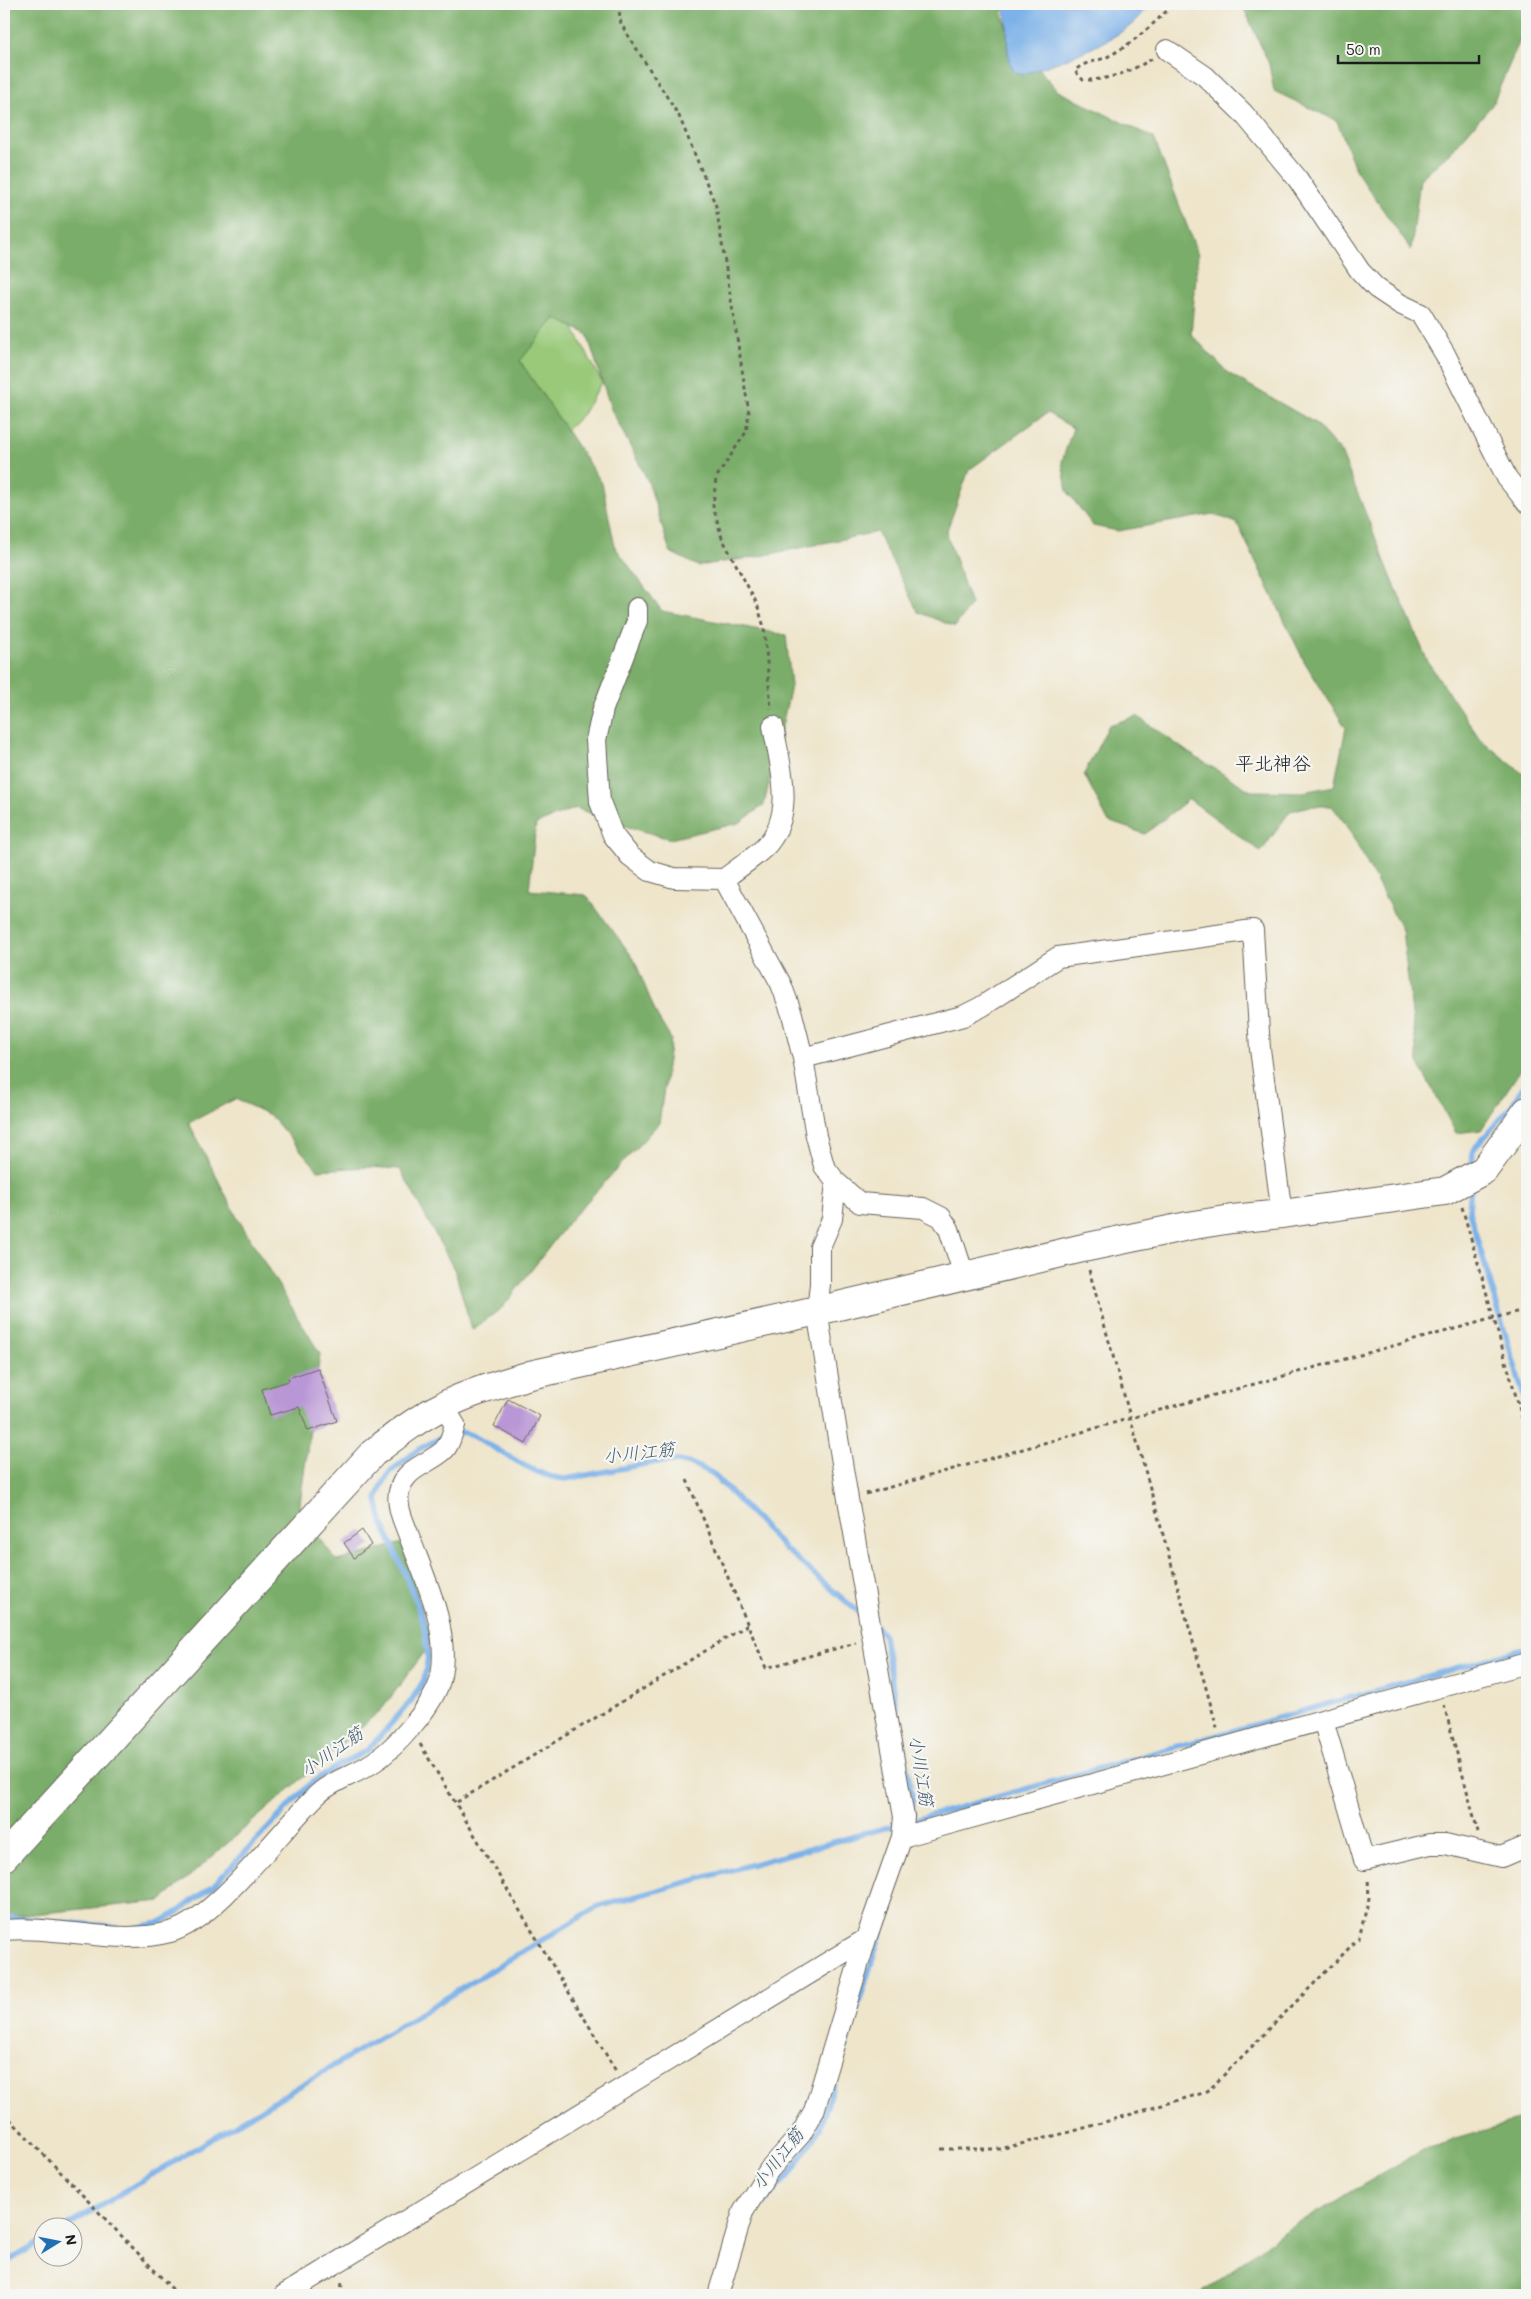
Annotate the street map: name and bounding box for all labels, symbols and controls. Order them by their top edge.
scale bar [1338,32,1480,64]
text: 50 m [1346,39,1381,59]
district label: 平北神谷 [1235,750,1311,775]
water label: 小川江筋 [602,1436,678,1468]
water label: 小川江筋 [295,1720,369,1782]
water label: 小川江筋 [905,1733,940,1810]
water label: 小川江筋 [746,2121,810,2194]
north arrow [32,2216,82,2266]
text: N [61,2233,82,2247]

